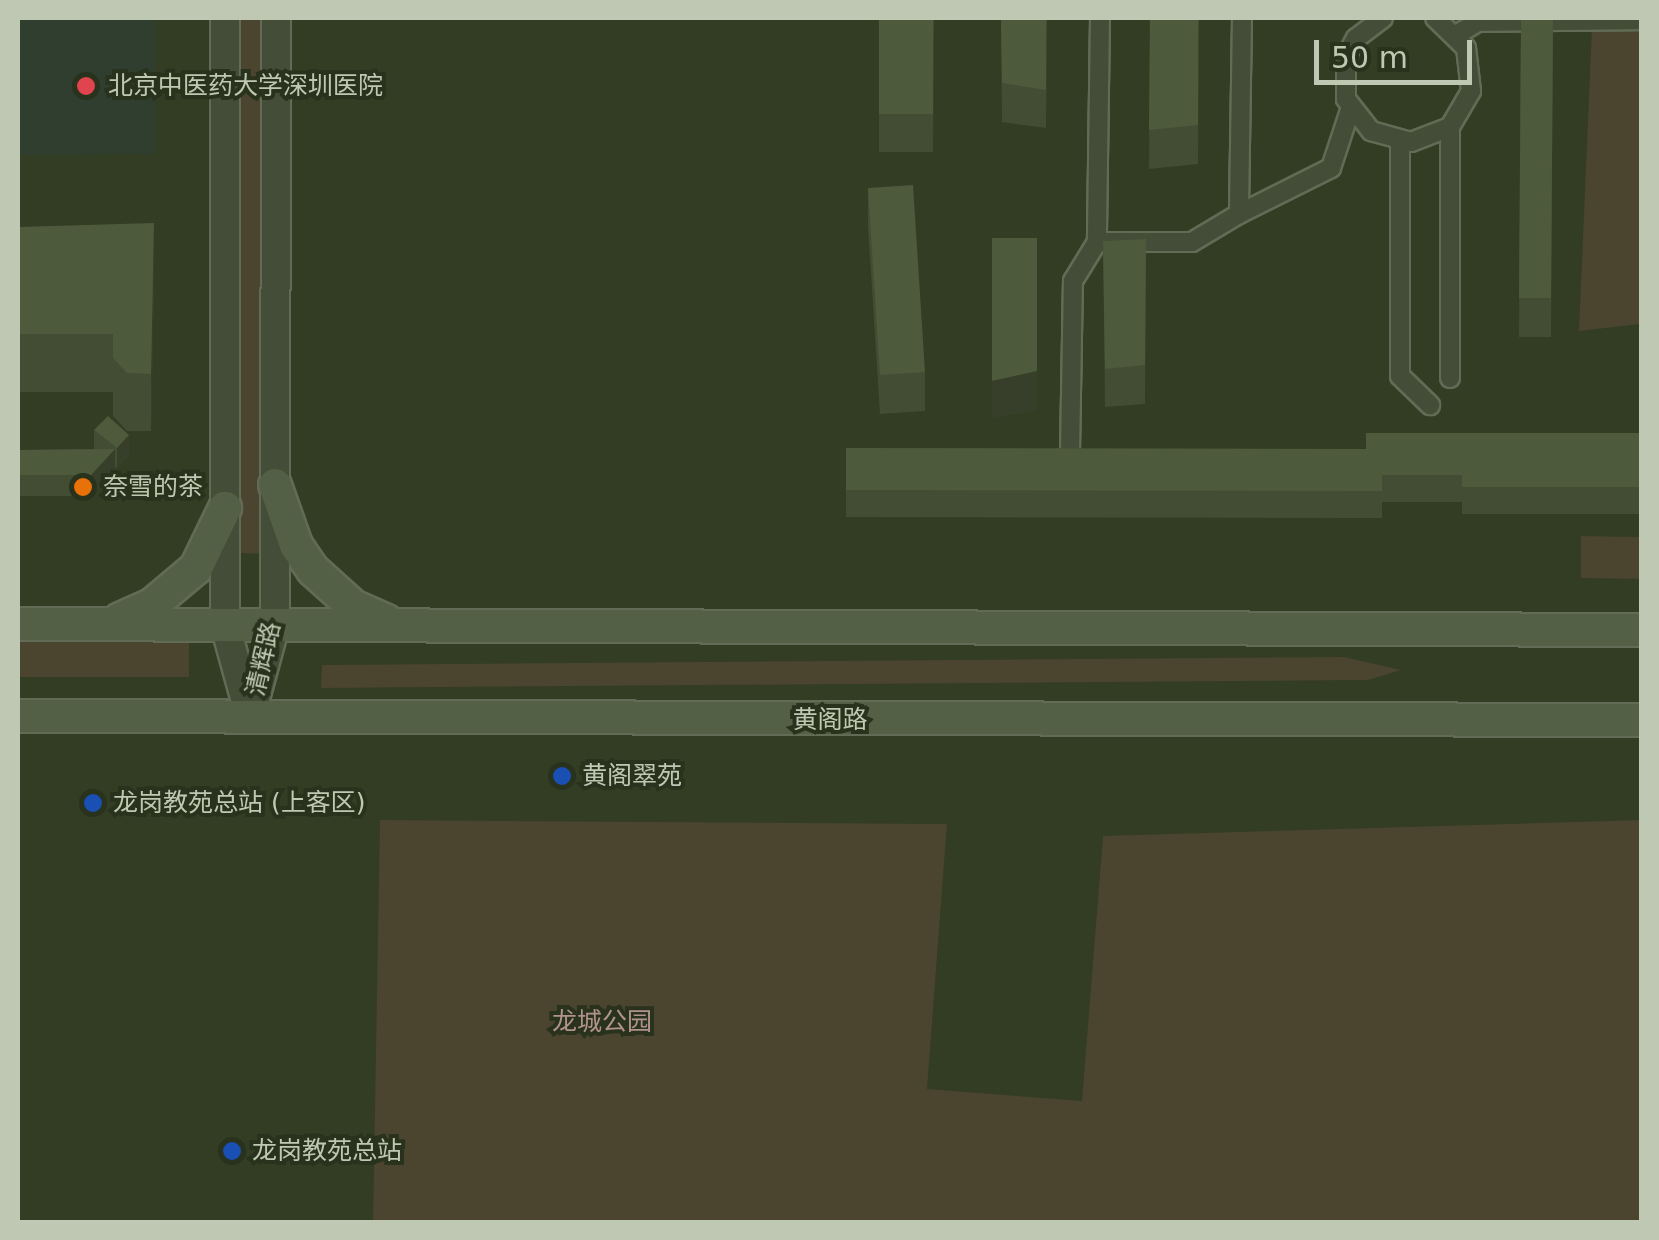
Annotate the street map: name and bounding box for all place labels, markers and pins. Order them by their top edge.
place label: 北京中医药大学深圳医院 [108,71,383,101]
marker: 北京中医药大学深圳医院 [73,73,99,99]
place label: 奈雪的茶 [103,472,203,502]
marker: 奈雪的茶 [72,476,94,498]
place label: 黄阁翠苑 [582,761,682,791]
marker: 黄阁翠苑 [551,765,573,787]
place label: 龙岗教苑总站 (上客区) [113,788,365,818]
marker: 龙岗教苑总站 (上客区) [82,792,104,814]
place label: 龙岗教苑总站 [252,1136,402,1166]
marker: 龙岗教苑总站 [221,1140,243,1162]

